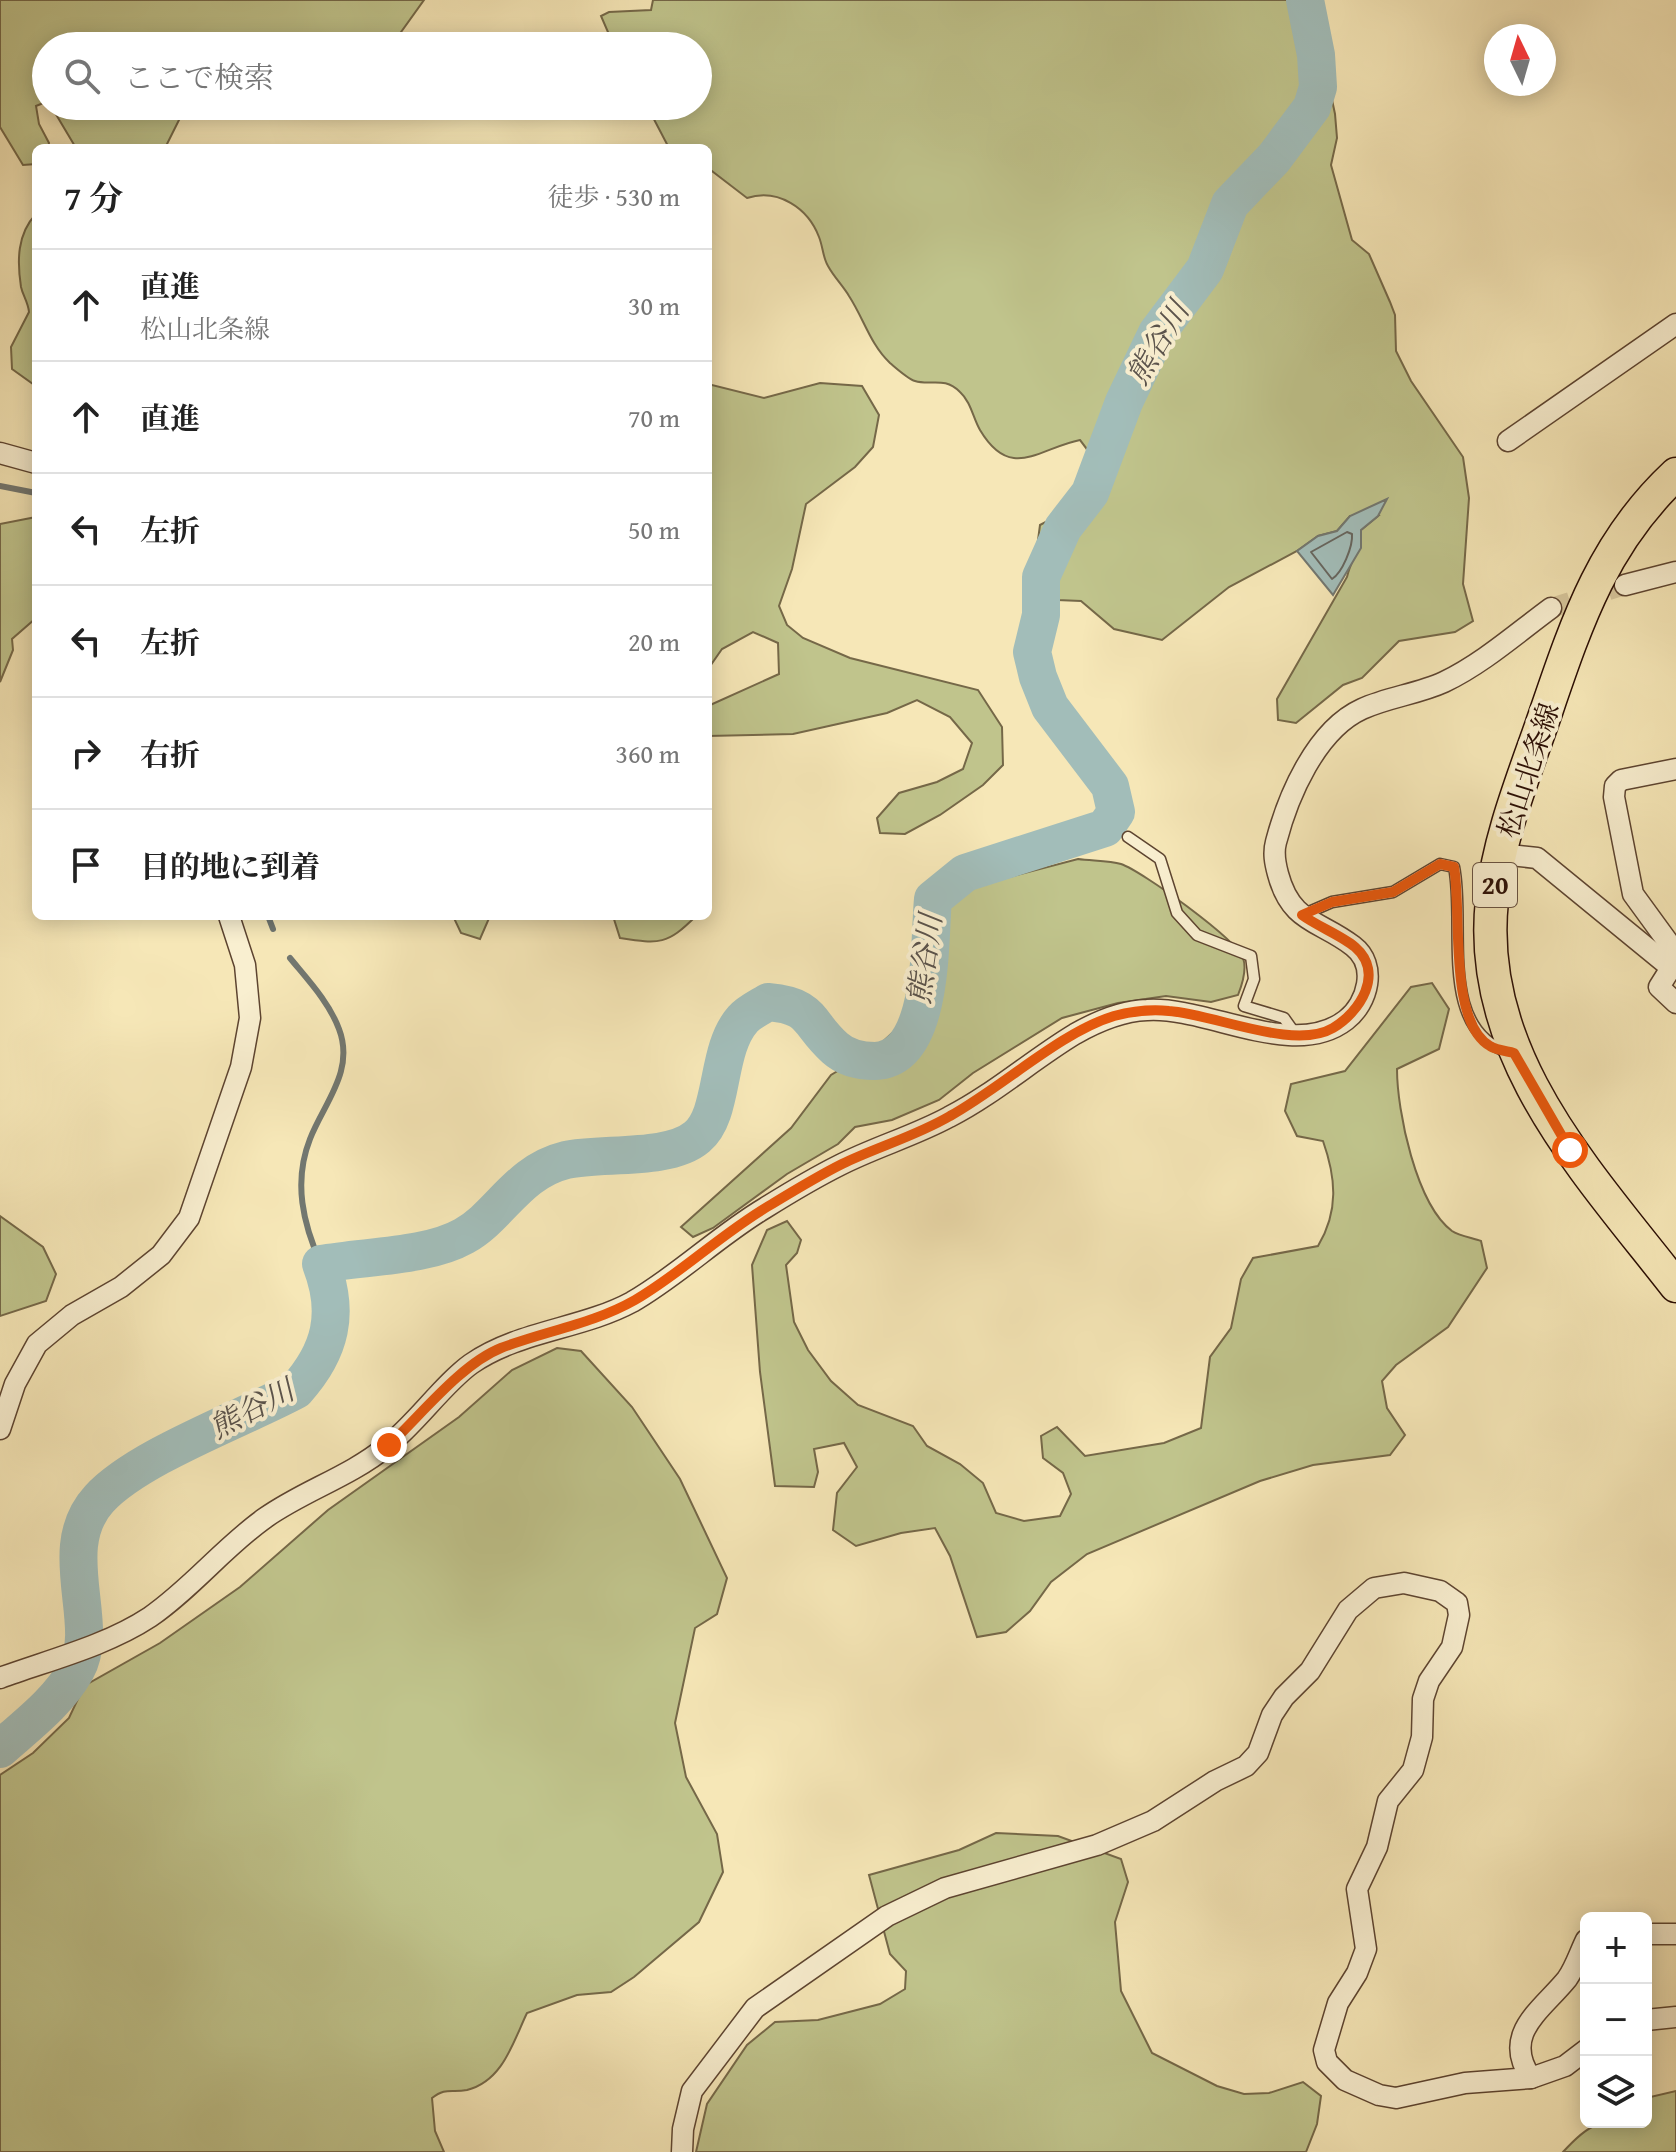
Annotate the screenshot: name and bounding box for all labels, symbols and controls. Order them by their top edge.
north arrow [1484,24,1556,96]
search box [32,32,712,120]
icon: search [60,54,104,98]
text: ここで検索 [124,55,274,99]
text: 7 分 [64,173,123,222]
text: 徒歩 · 530 m [548,177,680,216]
text: 直進 [140,264,200,308]
icon: ahead [64,283,108,327]
text: 30 m [628,286,680,325]
water label: 熊谷川 [1115,290,1201,392]
text: 松山北条線 [140,309,270,348]
icon: ahead [64,395,108,439]
text: 直進 [140,396,200,440]
text: 70 m [628,398,680,437]
icon: left [64,507,108,551]
text: 左折 [140,508,200,552]
text: 50 m [628,510,680,549]
icon: left [64,619,108,663]
text: 左折 [140,620,200,664]
text: 20 m [628,622,680,661]
street label: 松山北条線 [1486,697,1569,843]
icon: right [64,731,108,775]
text: 右折 [140,732,200,776]
text: 360 m [615,734,680,773]
icon: arrive [64,843,108,887]
text: 目的地に到着 [140,844,320,888]
road number: 20 [1473,863,1517,907]
water label: 熊谷川 [896,908,952,1006]
route start [1552,1132,1588,1168]
water label: 熊谷川 [201,1366,304,1449]
route end [371,1427,407,1463]
map controls [1580,1912,1652,2128]
button: + [1580,1912,1652,1984]
button: − [1580,1984,1652,2056]
button: layers [1580,2056,1652,2128]

